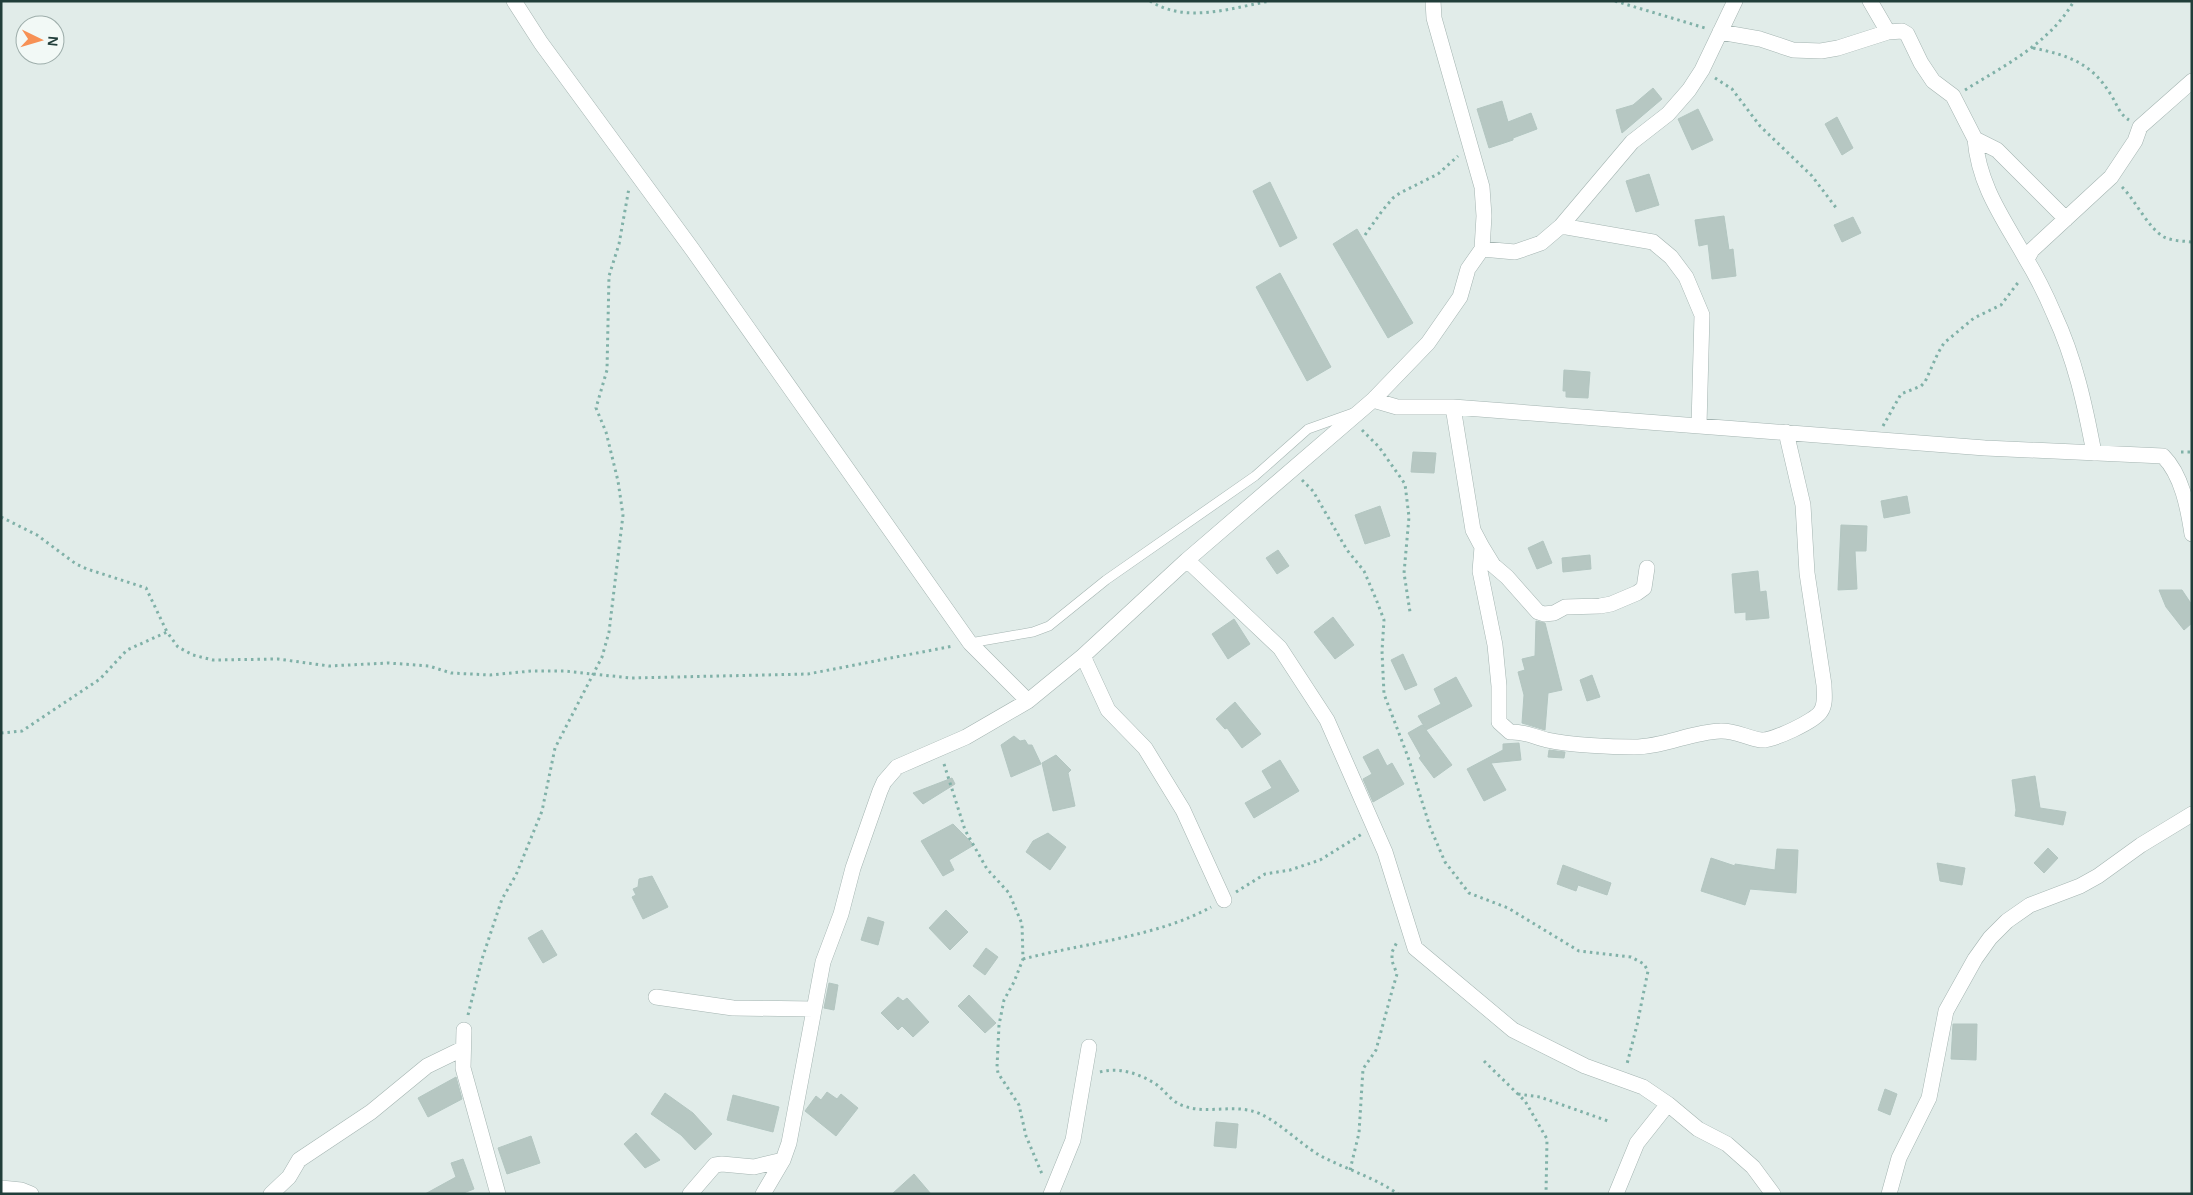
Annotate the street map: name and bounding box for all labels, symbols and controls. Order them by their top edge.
north arrow [15,15,65,65]
text: N [45,35,61,47]

